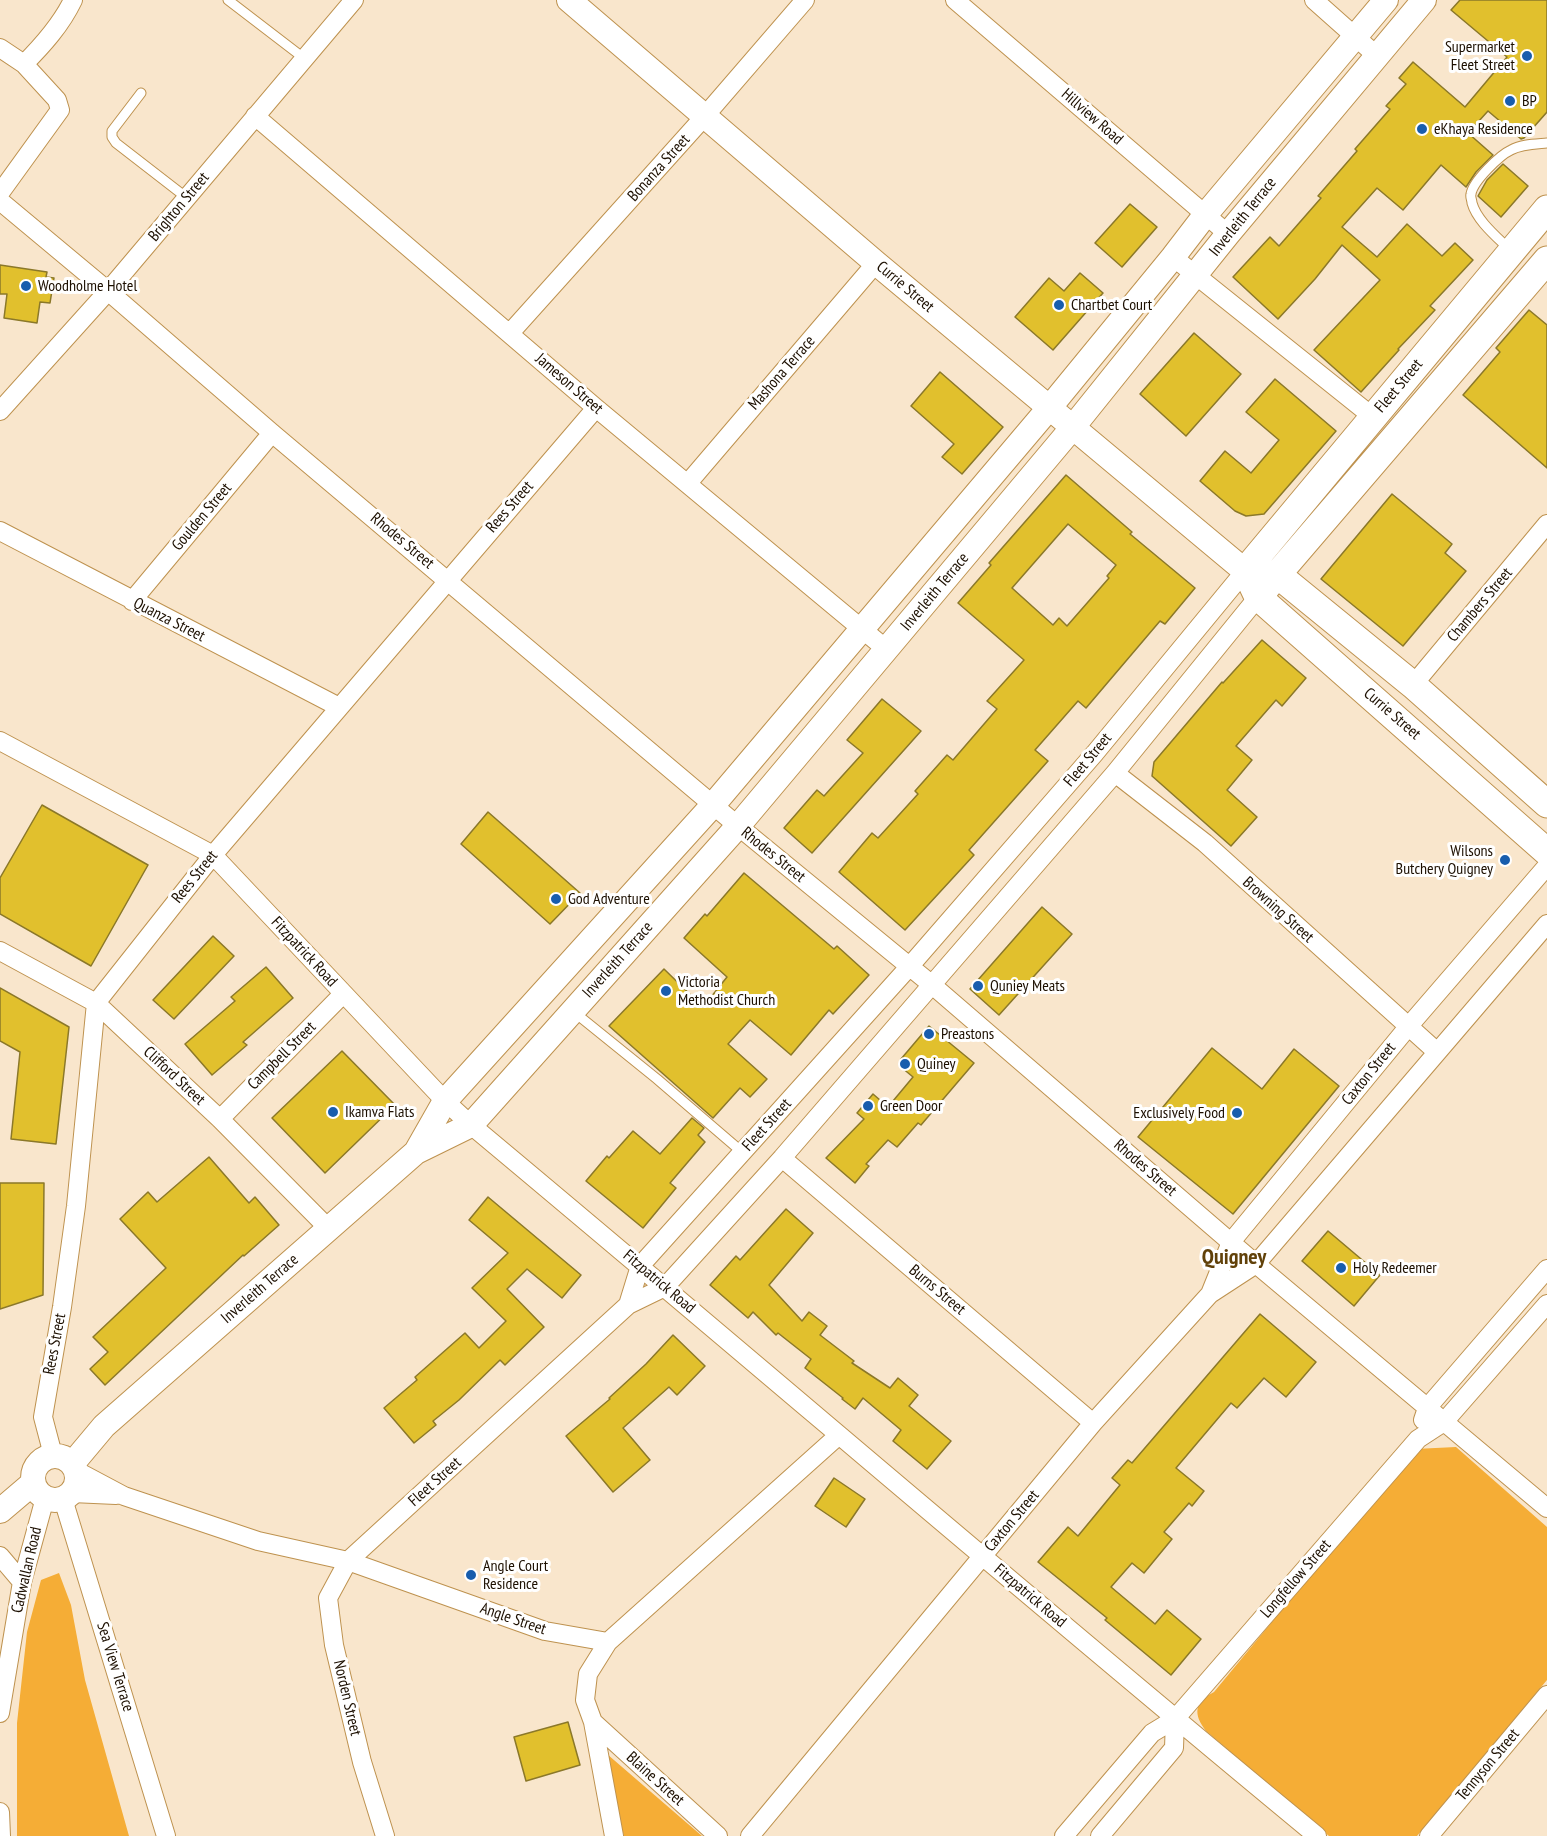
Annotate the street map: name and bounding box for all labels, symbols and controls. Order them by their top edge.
place label: Supermarket Fleet Street [1445,37,1515,75]
marker: Supermarket Fleet Street [1520,49,1534,63]
street label: Hillview Road [1057,85,1127,149]
place label: BP [1522,91,1537,111]
marker: BP [1503,94,1517,108]
place label: eKhaya Residence [1434,119,1533,139]
marker: eKhaya Residence [1415,122,1429,136]
street label: Bonanza Street [624,131,694,205]
street label: Brighton Street [145,169,213,245]
street label: Inverleith Terrace [1205,174,1281,260]
street label: Currie Street [872,257,938,317]
place label: Woodholme Hotel [38,276,137,296]
marker: Woodholme Hotel [19,279,33,293]
place label: Chartbet Court [1071,295,1152,315]
marker: Chartbet Court [1052,298,1066,312]
street label: Mashona Terrace [745,332,819,414]
street label: Jameson Street [531,349,607,419]
street label: Fleet Street [1371,355,1427,417]
street label: Rees Street [482,477,538,537]
street label: Goulden Street [168,479,236,555]
street label: Rhodes Street [366,509,438,573]
street label: Inverleith Terrace [897,549,973,635]
street label: Chambers Street [1443,564,1517,646]
street label: Quanza Street [130,594,208,646]
street label: Currie Street [1360,684,1424,744]
street label: Fleet Street [1060,729,1116,791]
street label: Rhodes Street [737,823,809,887]
place label: Wilsons Butchery Quigney [1396,841,1493,879]
street label: Rees Street [168,847,222,907]
marker: Wilsons Butchery Quigney [1498,853,1512,867]
street label: Browning Street [1238,873,1318,947]
place label: God Adventure [568,889,650,909]
marker: God Adventure [549,892,563,906]
street label: Fitzpatrick Road [267,913,341,991]
street label: Inverleith Terrace [579,918,657,1002]
place label: Victoria Methodist Church [678,972,775,1010]
place label: Quniey Meats [990,976,1065,996]
marker: Quniey Meats [971,979,985,993]
marker: Victoria Methodist Church [659,984,673,998]
street label: Campbell Street [244,1018,320,1094]
place label: Preastons [941,1024,994,1044]
marker: Preastons [922,1027,936,1041]
street label: Caxton Street [1338,1039,1400,1109]
street label: Clifford Street [139,1043,209,1109]
place label: Quiney [917,1054,956,1074]
marker: Quiney [898,1057,912,1071]
street label: Fleet Street [738,1095,796,1155]
place label: Green Door [880,1096,942,1116]
marker: Green Door [861,1099,875,1113]
place label: Ikamva Flats [345,1102,414,1122]
place label: Exclusively Food [1133,1103,1225,1123]
marker: Ikamva Flats [326,1105,340,1119]
marker: Exclusively Food [1230,1106,1244,1120]
street label: Rhodes Street [1110,1135,1180,1201]
district label: Quigney [1202,1245,1266,1271]
street label: Fitzpatrick Road [619,1246,699,1318]
street label: Inverleith Terrace [218,1250,302,1328]
place label: Holy Redeemer [1353,1258,1437,1278]
street label: Burns Street [905,1261,969,1319]
marker: Holy Redeemer [1334,1261,1348,1275]
street label: Rees Street [40,1312,70,1376]
street label: Fleet Street [405,1453,465,1511]
street label: Caxton Street [981,1486,1043,1556]
street label: Cadwallan Road [8,1525,46,1615]
street label: Longfellow Street [1257,1536,1335,1622]
place label: Angle Court Residence [483,1556,548,1594]
street label: Fitzpatrick Road [990,1560,1070,1632]
marker: Angle Court Residence [464,1568,478,1582]
street label: Angle Street [478,1599,548,1639]
street label: Sea View Terrace [92,1620,138,1714]
street label: Norden Street [329,1658,365,1738]
street label: Tennyson Street [1452,1725,1524,1805]
street label: Blaine Street [622,1748,688,1810]

